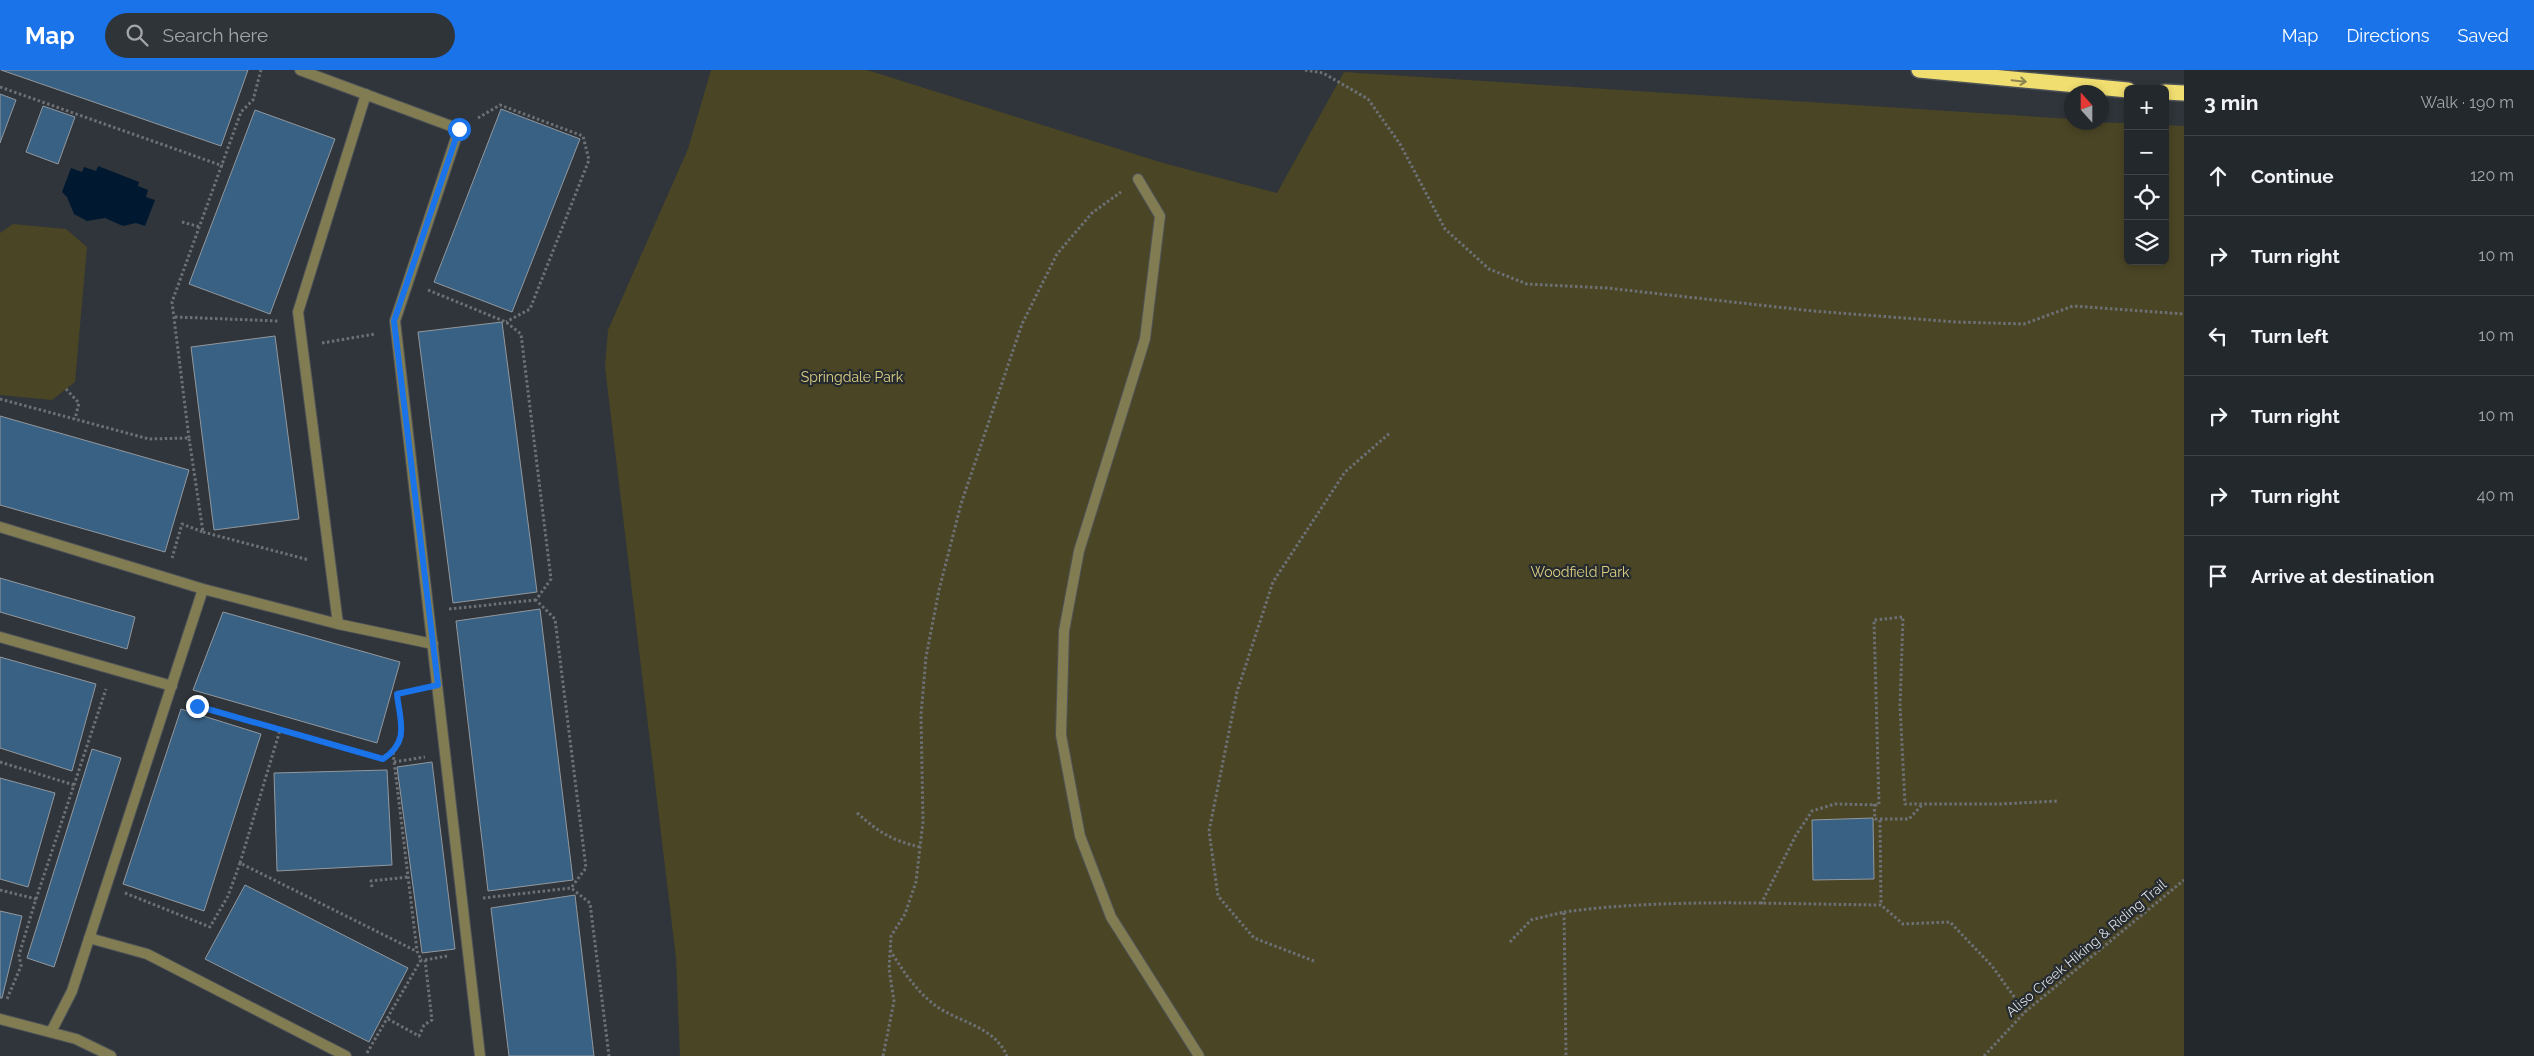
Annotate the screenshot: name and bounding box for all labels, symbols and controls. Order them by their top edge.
search box [105,13,455,58]
text: Map [25,21,75,50]
icon: search [123,21,151,49]
text: Search here [163,24,268,46]
text: Map [2282,25,2318,46]
text: Directions [2346,25,2430,46]
text: Saved [2458,25,2509,46]
one-way arrow [2011,76,2027,86]
north arrow [2064,85,2109,130]
map controls [2124,85,2169,265]
button: + [2124,85,2169,130]
text: 3 min [2204,90,2258,115]
text: Walk · 190 m [2421,93,2514,112]
route start [448,118,471,141]
button: − [2124,130,2169,175]
icon: ahead [2204,162,2232,190]
text: Continue [2251,165,2334,187]
text: 120 m [2470,166,2514,185]
button: locate [2124,175,2169,220]
button: layers [2124,220,2169,265]
icon: right [2204,242,2232,270]
text: Turn right [2251,245,2340,267]
text: 10 m [2479,246,2514,265]
icon: left [2204,322,2232,350]
text: Turn left [2251,325,2328,347]
text: 10 m [2479,326,2514,345]
park label: Springdale Park [801,369,904,385]
icon: right [2204,402,2232,430]
text: Turn right [2251,405,2340,427]
text: 10 m [2479,406,2514,425]
icon: right [2204,482,2232,510]
text: Turn right [2251,485,2340,507]
text: 40 m [2477,486,2514,505]
icon: arrive [2204,562,2232,590]
park label: Woodfield Park [1530,564,1630,580]
text: Arrive at destination [2251,565,2435,587]
route end [186,695,209,718]
street label: Aliso Creek Hiking & Riding Trail [2003,876,2170,1020]

